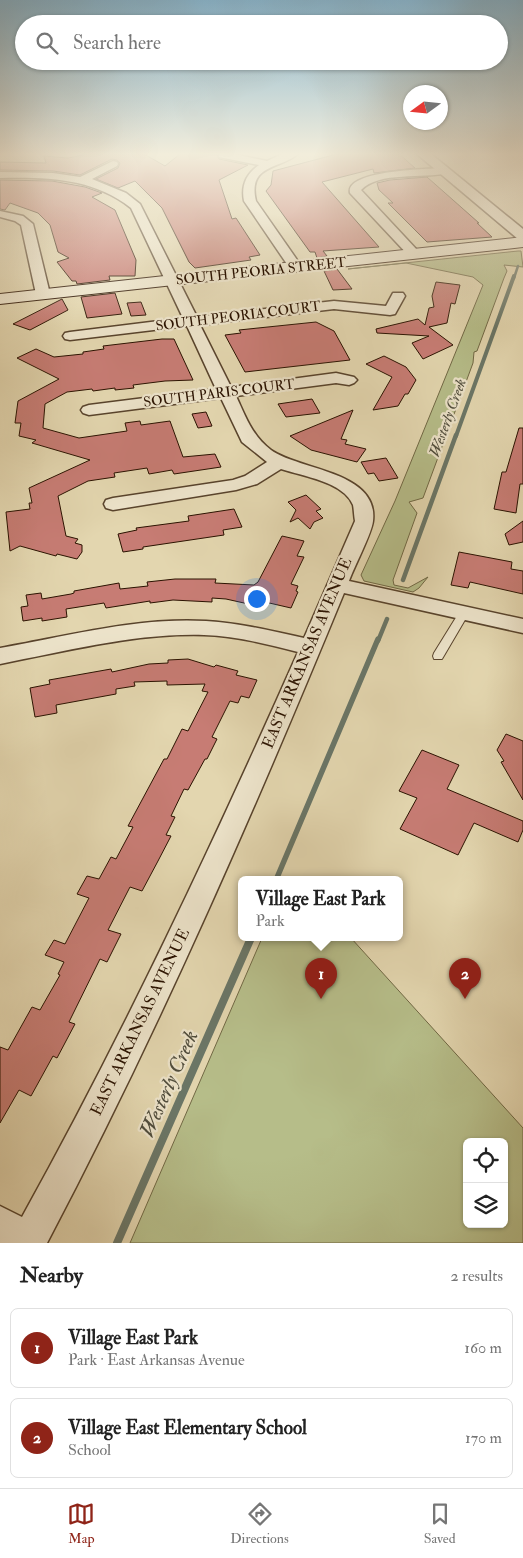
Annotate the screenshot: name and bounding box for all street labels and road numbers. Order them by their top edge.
street label: SOUTH PEORIA STREET [175,254,348,288]
street label: SOUTH PEORIA COURT [155,297,322,335]
street label: SOUTH PARIS COURT [142,375,296,411]
street label: EAST ARKANSAS AVENUE [258,554,356,752]
street label: EAST ARKANSAS AVENUE [86,925,194,1119]

